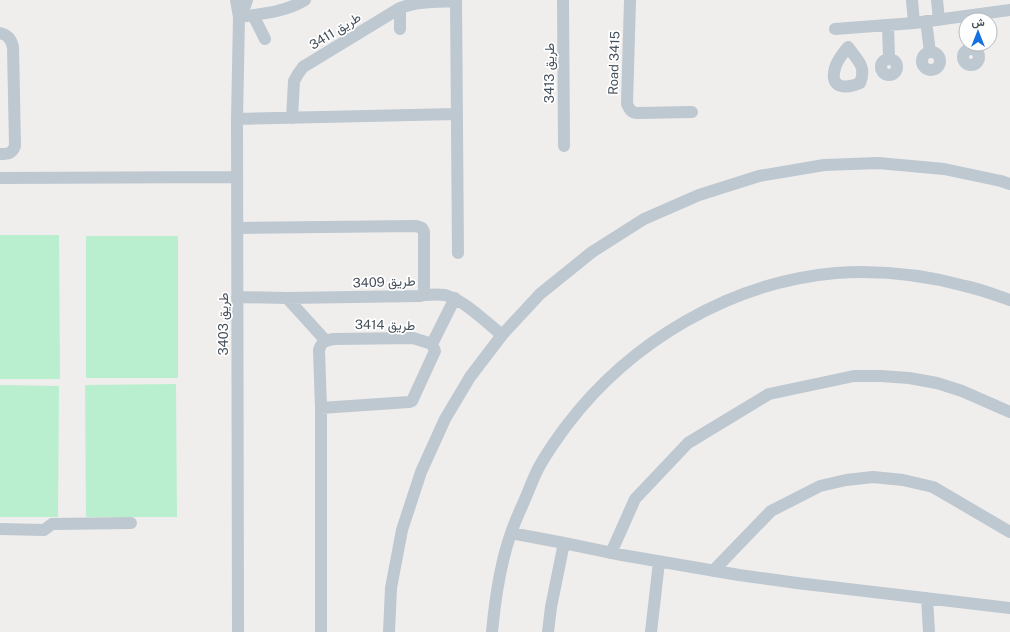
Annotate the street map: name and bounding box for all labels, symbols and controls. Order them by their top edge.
street label: طريق 3411 [307,9,364,53]
north arrow [958,12,998,52]
text: ش [971,16,985,29]
street label: Road 3415 [605,31,623,95]
street label: طريق 3413 [542,43,558,103]
street label: طريق 3409 [352,273,416,292]
street label: طريق 3403 [216,292,232,356]
street label: طريق 3414 [355,317,415,334]

